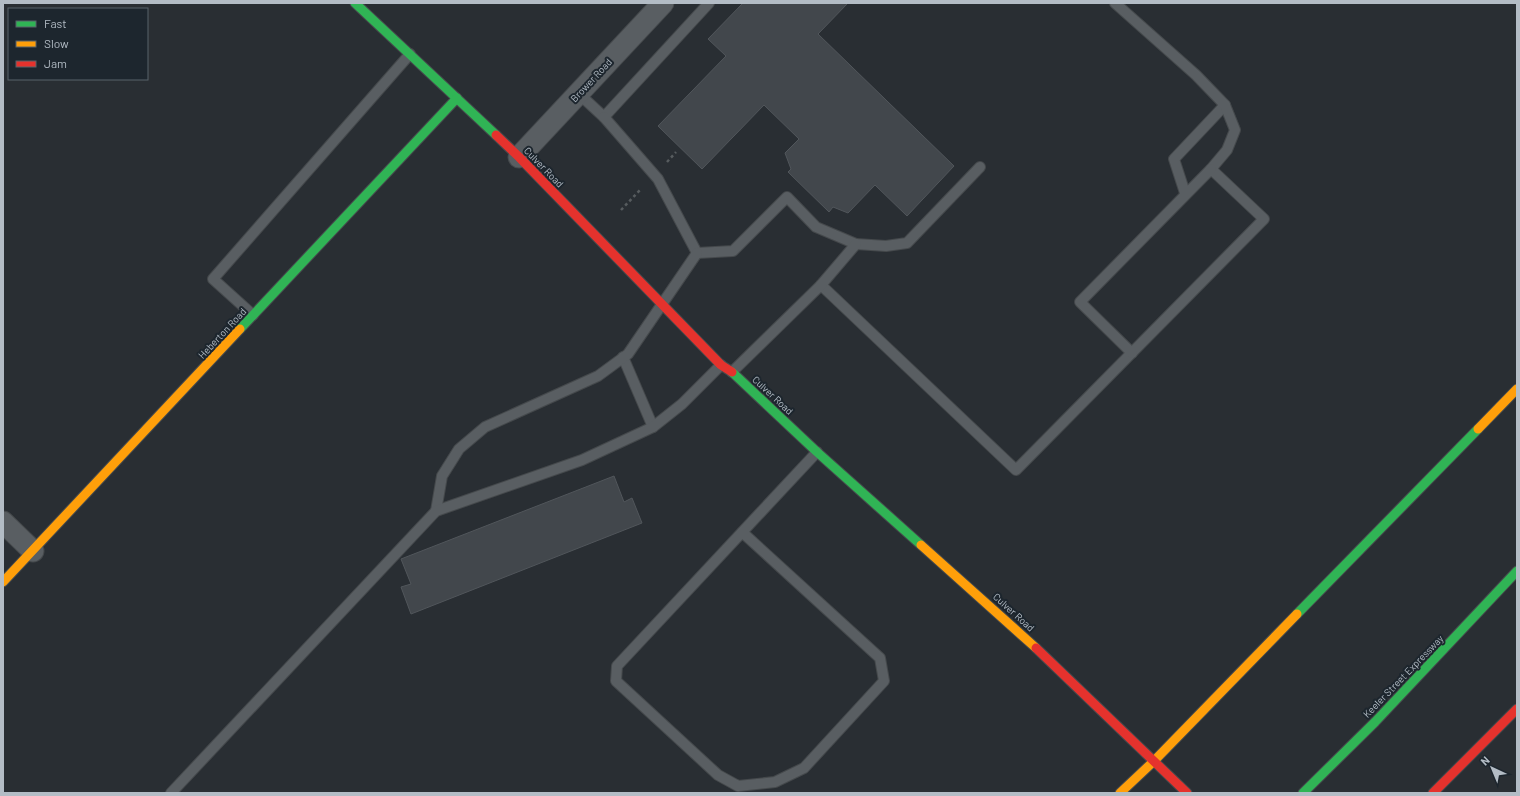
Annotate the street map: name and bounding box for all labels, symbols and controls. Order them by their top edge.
legend [8,8,148,80]
text: Fast [44,16,67,30]
text: Slow [44,36,69,50]
text: Jam [44,56,67,70]
street label: Brower Road [568,56,614,104]
street label: Culver Road [522,144,566,190]
street label: Heberton Road [196,305,248,361]
street label: Culver Road [750,373,796,417]
street label: Culver Road [991,590,1037,634]
street label: Keeler Street Expressway [1360,632,1446,720]
north arrow [1472,748,1512,788]
text: N [1478,753,1492,768]

